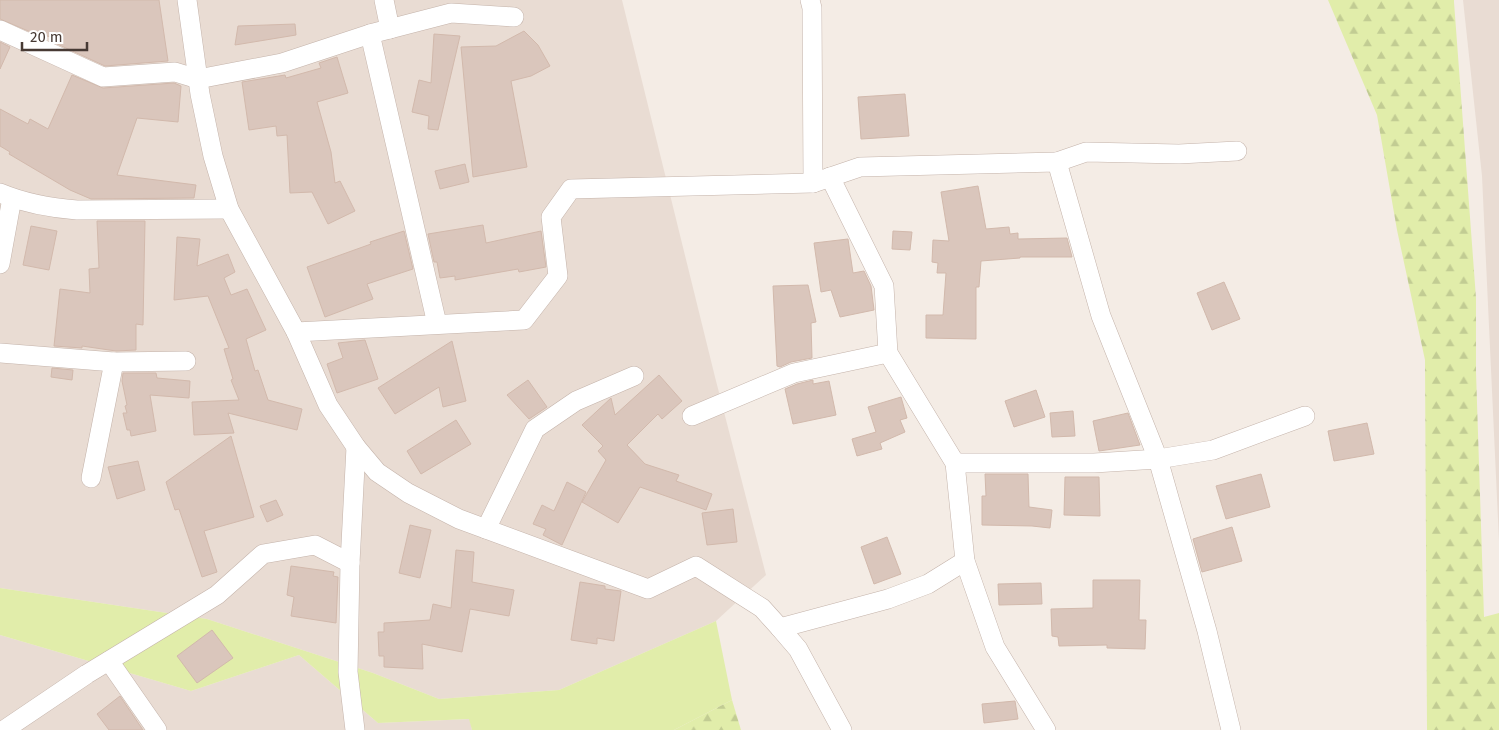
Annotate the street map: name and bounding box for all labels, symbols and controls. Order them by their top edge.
scale bar [22,20,88,52]
text: 20 m [30,28,63,46]

